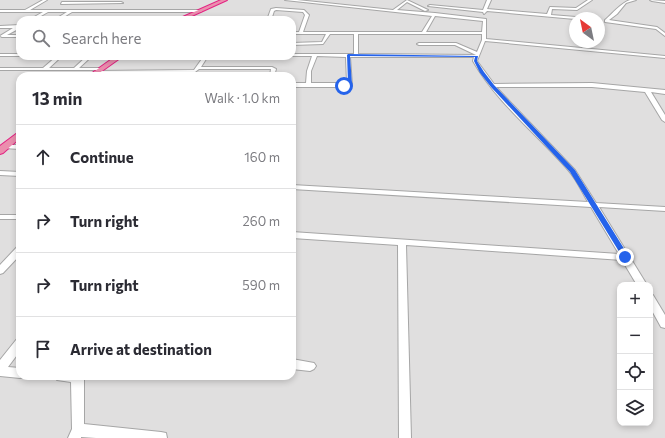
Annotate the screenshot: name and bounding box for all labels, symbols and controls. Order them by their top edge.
north arrow [569,12,605,48]
search box [16,16,296,60]
icon: search [30,27,52,49]
text: Search here [62,29,141,47]
route start [335,77,353,95]
text: 13 min [32,88,82,109]
text: Walk · 1.0 km [204,90,280,106]
icon: ahead [32,146,54,168]
text: Continue [70,148,134,166]
text: 160 m [244,149,280,165]
icon: right [32,210,54,232]
text: Turn right [70,212,139,230]
text: 260 m [243,213,280,229]
route end [616,248,634,266]
icon: right [32,274,54,296]
text: Turn right [70,276,139,294]
text: 590 m [242,277,280,293]
map controls [617,282,653,426]
button: + [617,282,653,318]
button: − [617,318,653,354]
icon: arrive [32,338,54,360]
text: Arrive at destination [70,340,212,358]
button: locate [617,354,653,390]
button: layers [617,390,653,426]

